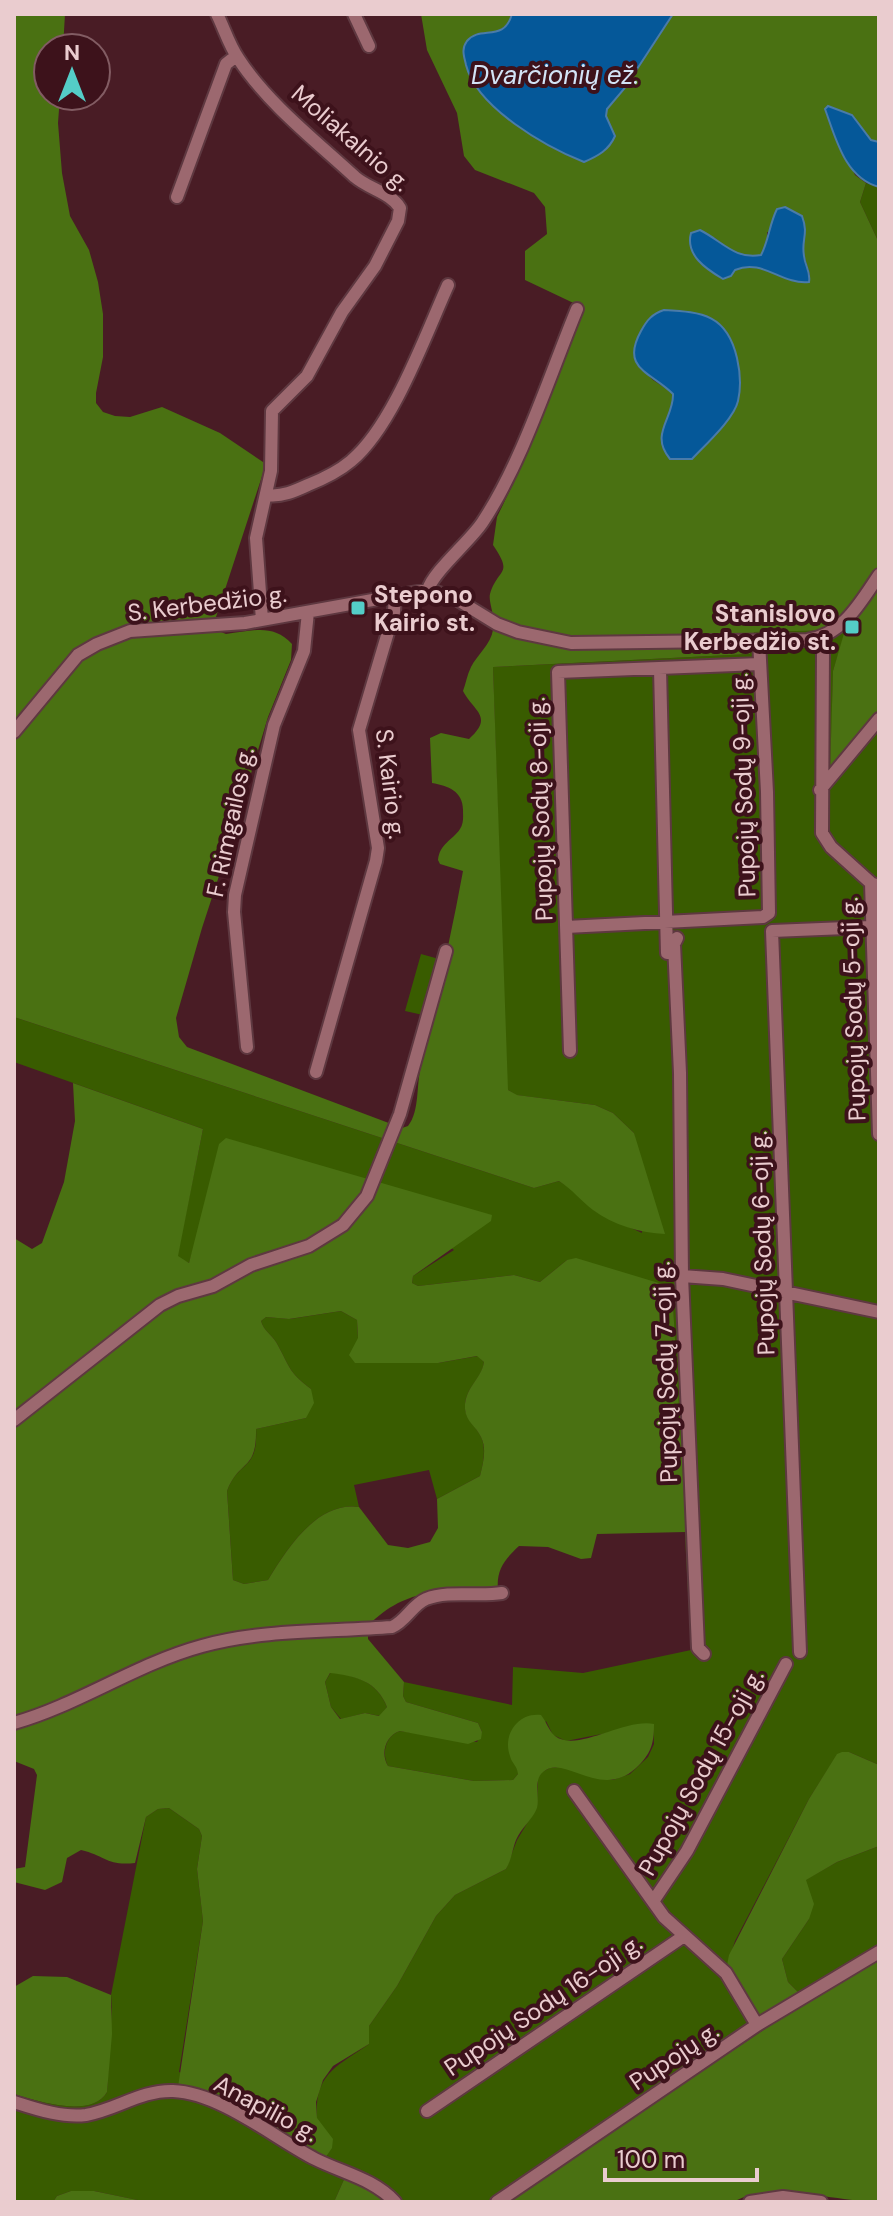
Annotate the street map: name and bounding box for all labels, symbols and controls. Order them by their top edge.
north arrow [32,32,112,112]
text: N [64,38,80,67]
water label: Dvarčionių ež. [471,58,639,92]
street label: Moliakalnio g. [285,78,417,198]
street label: S. Kerbedžio g. [126,578,288,628]
place label: Stepono Kairio st. [374,579,475,638]
place label: Stanislovo Kerbedžio st. [684,598,836,657]
marker: Stepono Kairio st. [349,599,367,617]
marker: Stanislovo Kerbedžio st. [843,618,861,636]
street label: Pupojų Sodų 9-oji g. [724,672,762,898]
street label: Pupojų Sodų 8-oji g. [521,696,559,922]
street label: S. Kairio g. [369,727,413,841]
street label: F. Rimgailos g. [199,744,261,900]
street label: Pupojų Sodų 5-oji g. [834,896,872,1122]
street label: Pupojų Sodų 6-oji g. [743,1130,781,1356]
street label: Pupojų Sodų 7-oji g. [646,1261,684,1483]
street label: Pupojų Sodų 15-oji g. [631,1663,771,1881]
street label: Pupojų Sodų 16-oji g. [438,1927,648,2083]
street label: Pupojų g. [623,2015,725,2097]
street label: Anapilio g. [209,2068,323,2148]
scale bar [605,2132,757,2182]
text: 100 m [617,2144,685,2175]

